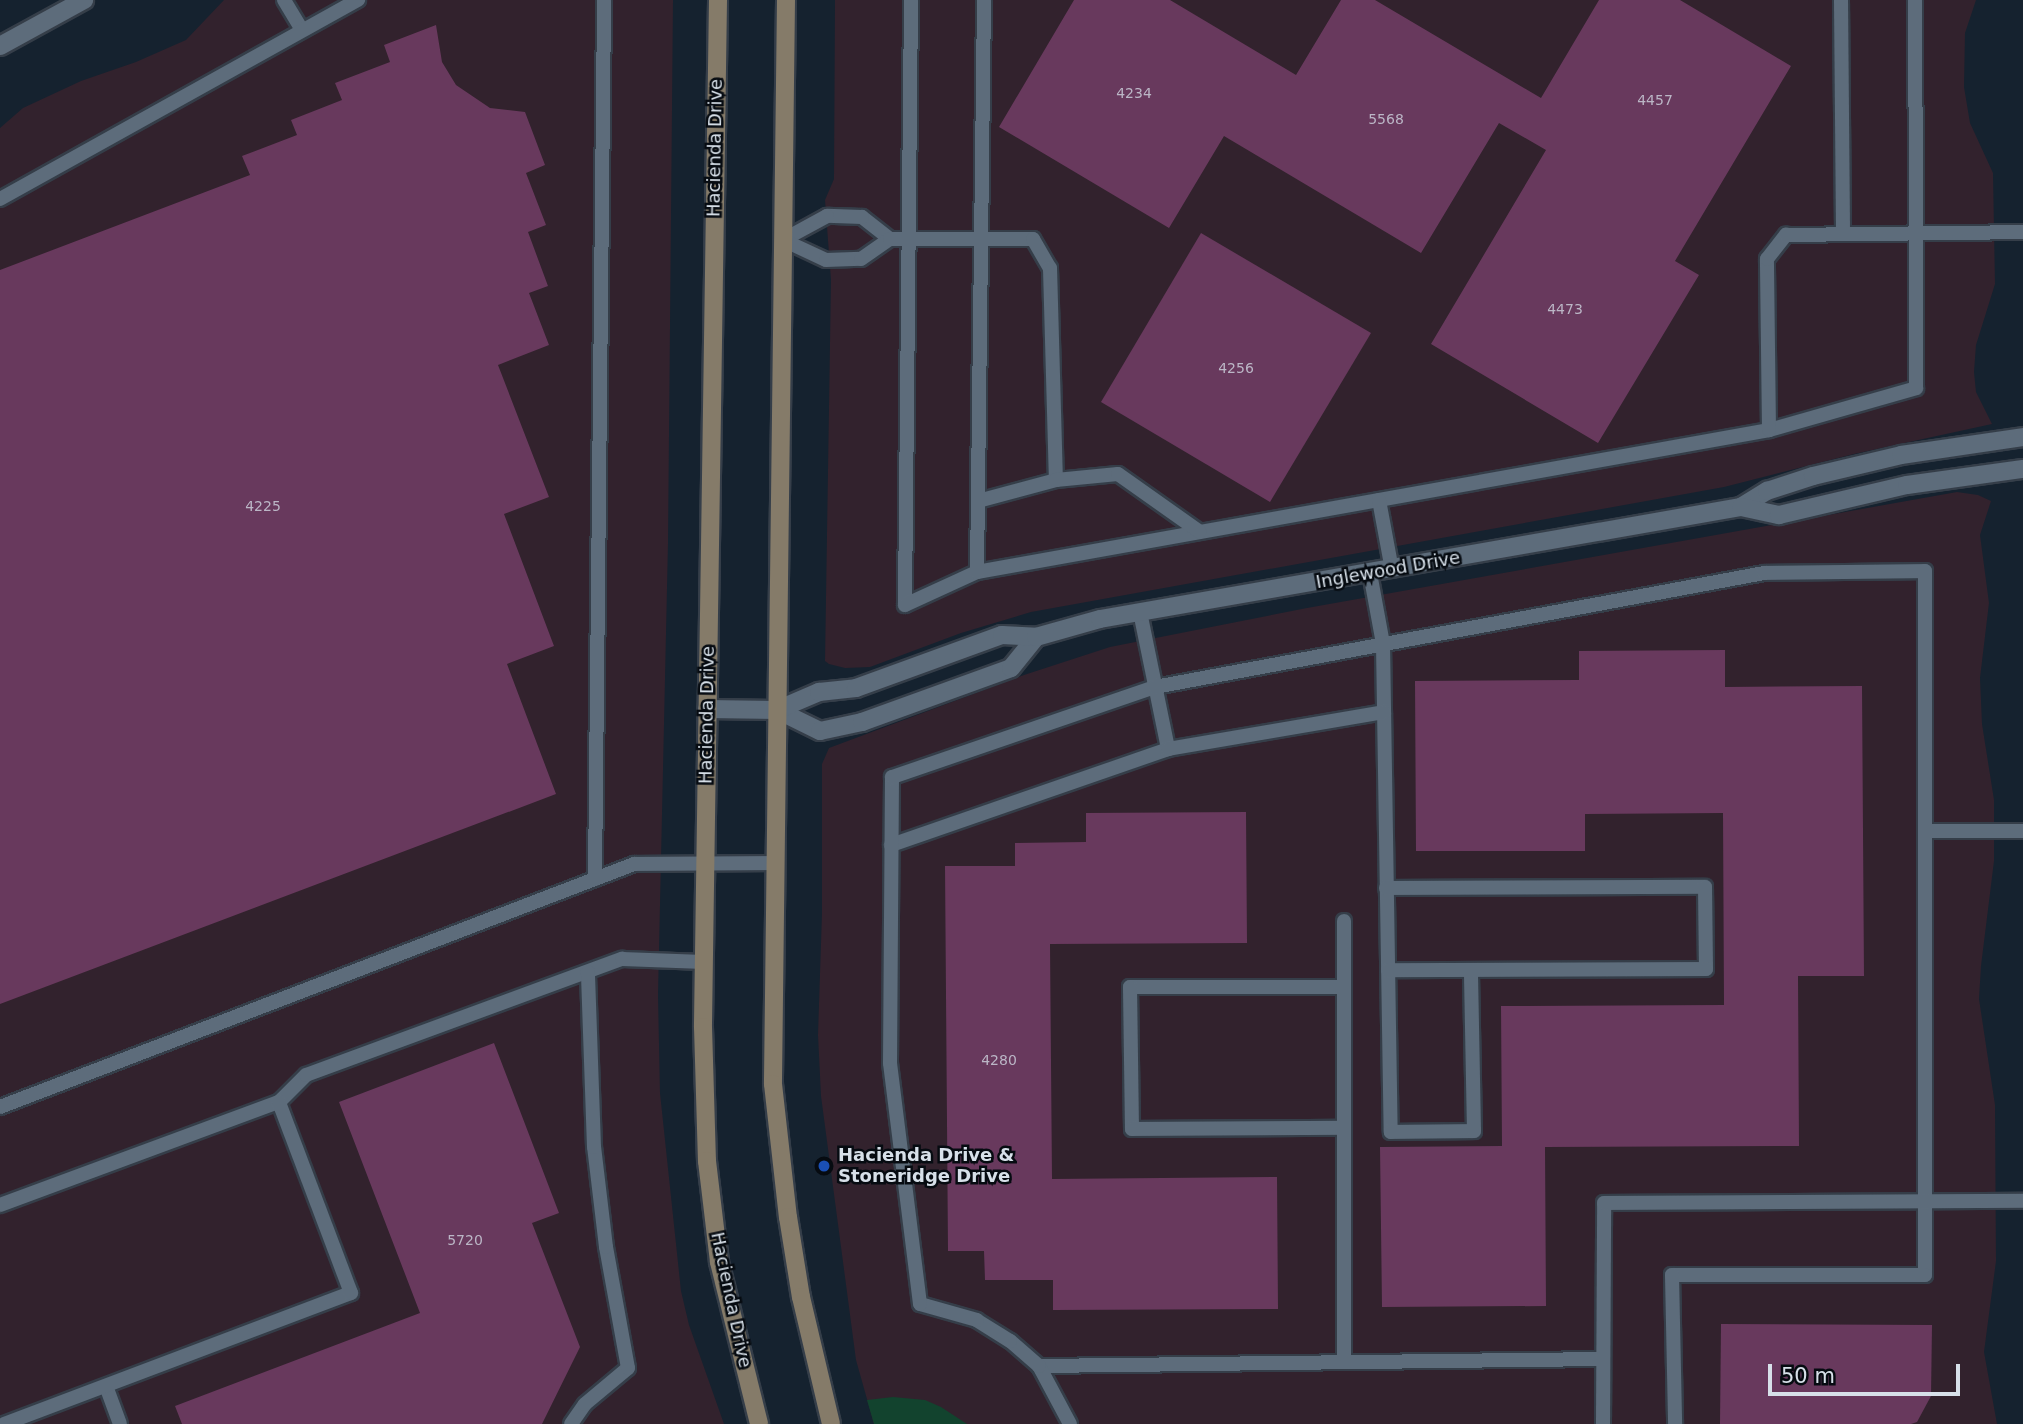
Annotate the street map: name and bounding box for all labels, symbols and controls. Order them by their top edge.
street label: Hacienda Drive [703,79,727,217]
house number: 4234 [1116,85,1152,101]
house number: 4457 [1637,92,1673,108]
house number: 5568 [1368,111,1404,127]
house number: 4473 [1547,301,1583,317]
house number: 4256 [1218,360,1254,376]
house number: 4225 [245,498,281,514]
street label: Inglewood Drive [1314,547,1462,593]
street label: Hacienda Drive [695,646,719,784]
house number: 4280 [981,1052,1017,1068]
place label: Hacienda Drive & Stoneridge Drive [838,1145,1014,1188]
marker: Hacienda Drive & Stoneridge Drive [816,1158,832,1174]
street label: Hacienda Drive [706,1230,756,1370]
house number: 5720 [447,1232,483,1248]
scale bar [1771,1350,1964,1394]
text: 50 m [1781,1364,1835,1388]

